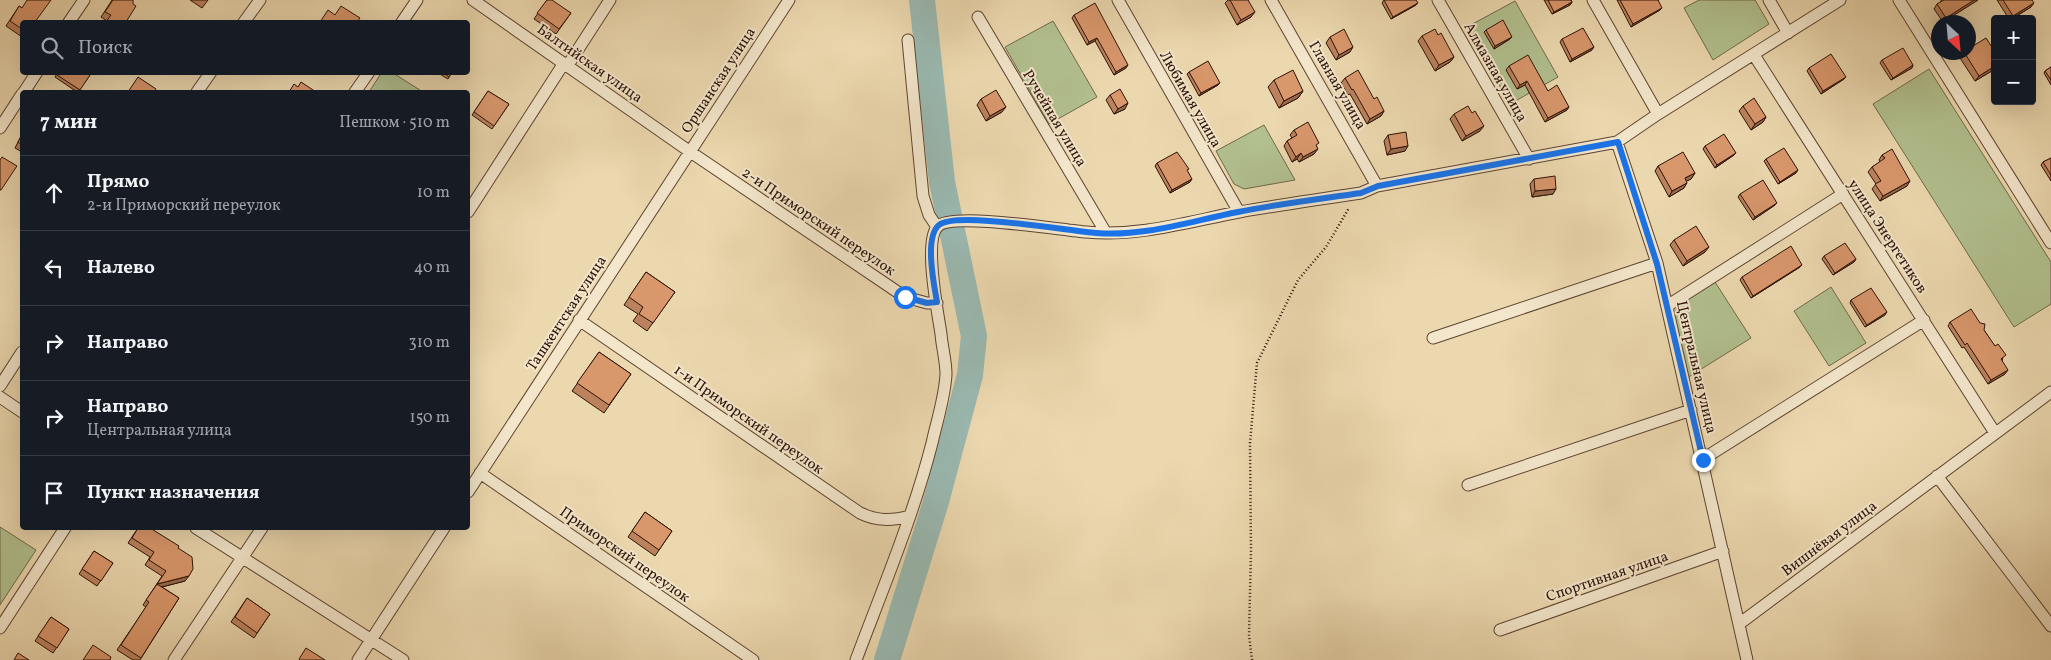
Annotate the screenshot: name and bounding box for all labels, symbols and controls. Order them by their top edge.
north arrow [1931,15,1976,60]
map controls [1991,15,2036,105]
button: + [1991,15,2036,60]
street label: Алмазная улица [1458,19,1532,126]
search box [20,20,470,75]
street label: Балтийская улица [532,20,646,109]
street label: Оршанская улица [677,24,762,138]
icon: search [38,34,66,62]
text: Поиск [78,35,132,61]
street label: Главная улица [1303,38,1371,134]
street label: Любимая улица [1154,48,1226,152]
button: − [1991,60,2036,105]
street label: Ручейная улица [1016,66,1091,171]
text: 7 мин [40,108,97,137]
text: Пешком · 510 m [339,112,450,134]
street label: 2-и Приморский переулок [737,163,899,282]
text: Прямо [87,169,149,195]
street label: улица Энергетиков [1842,176,1932,298]
icon: ahead [40,179,68,207]
text: 10 m [417,182,450,204]
text: 2-и Приморский переулок [87,195,280,217]
street label: Ташкентская улица [522,252,612,376]
icon: left [40,254,68,282]
text: Налево [87,255,155,281]
text: 40 m [414,257,450,279]
route start [894,286,917,309]
street label: Центральная улица [1670,299,1721,436]
icon: right [40,329,68,357]
text: Направо [87,330,169,356]
text: 310 m [409,332,450,354]
street label: 1-и Приморский переулок [669,360,827,480]
text: Направо [87,394,169,420]
icon: right [40,404,68,432]
text: 150 m [409,407,450,429]
text: Центральная улица [87,420,232,442]
route end [1692,449,1715,472]
icon: arrive [40,479,68,507]
text: Пункт назначения [87,480,260,506]
street label: Вишнёвая улица [1778,496,1882,582]
street label: Приморский переулок [555,502,694,608]
street label: Спортивная улица [1544,547,1671,608]

